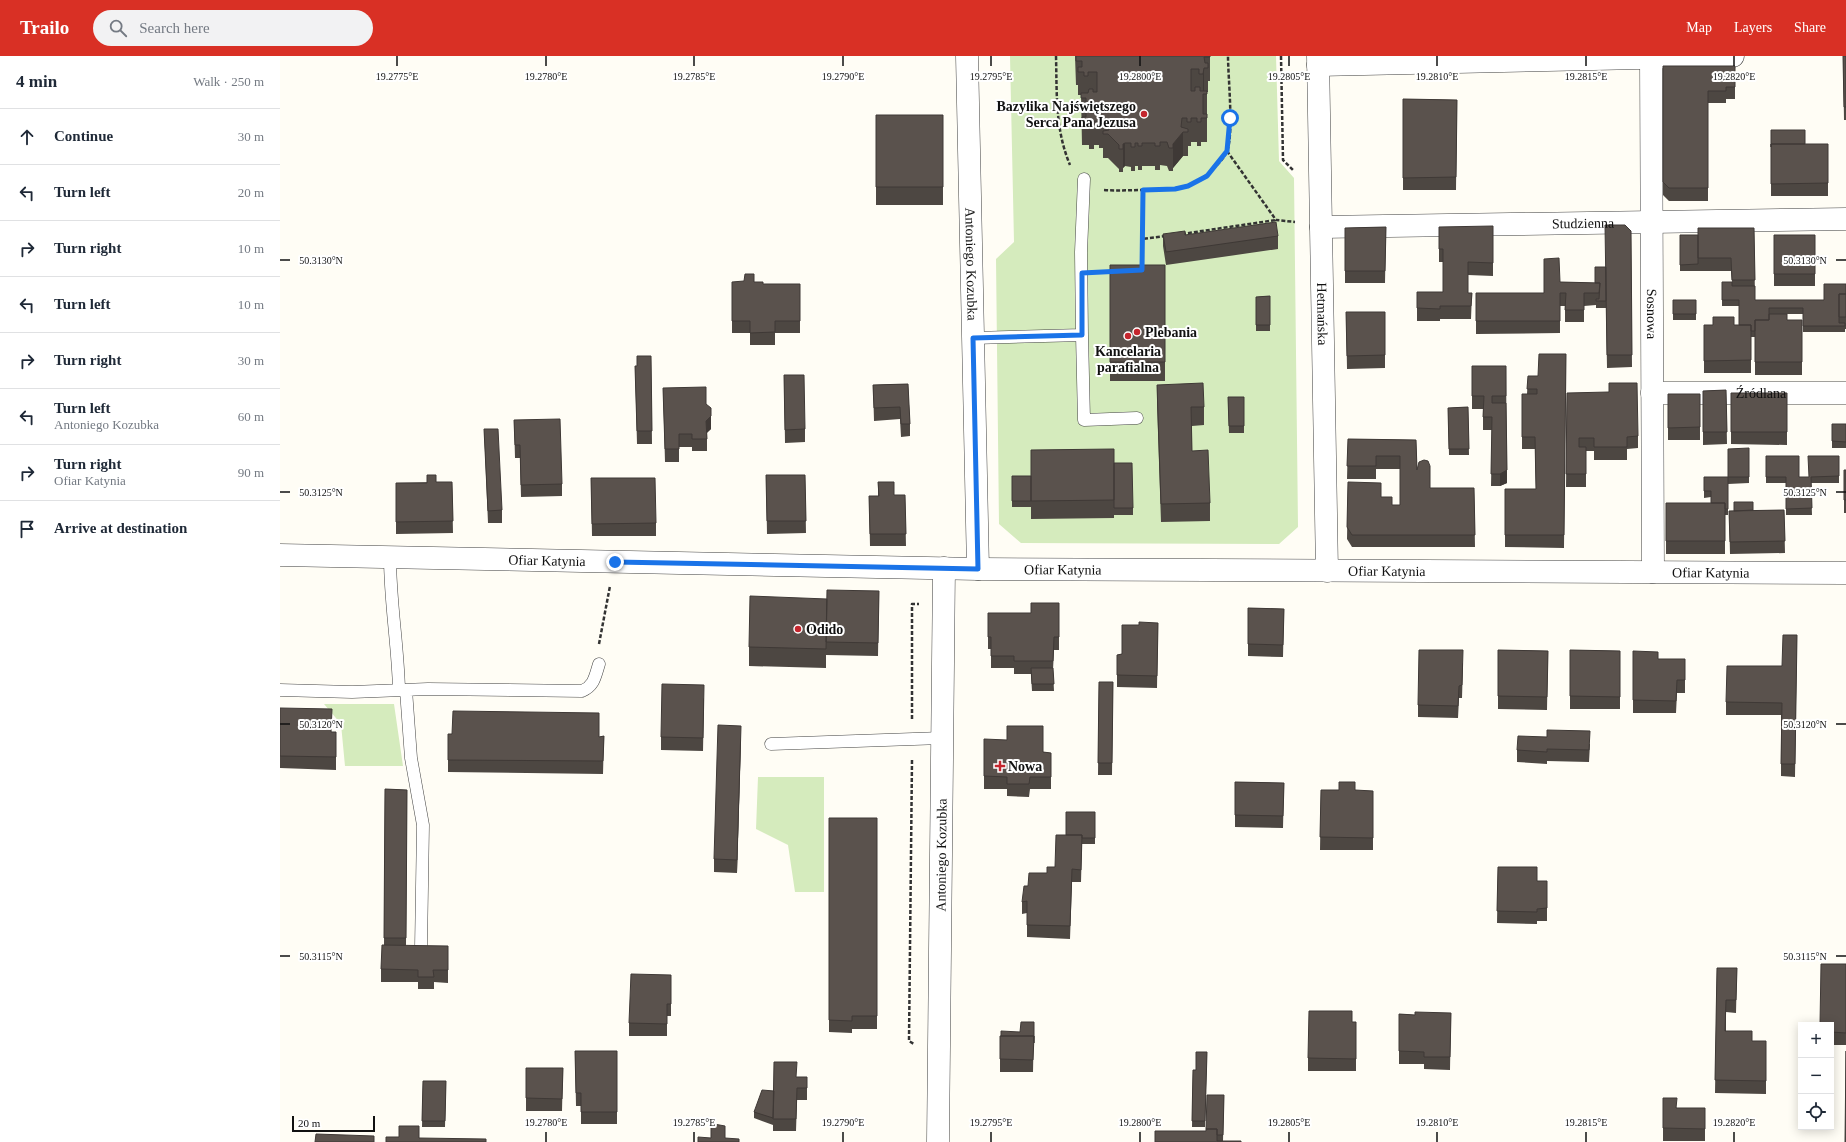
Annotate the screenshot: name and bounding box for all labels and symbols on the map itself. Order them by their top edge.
text: 19.2775°E [376,71,418,82]
text: 19.2780°E [525,71,567,82]
text: 19.2785°E [673,71,715,82]
text: 19.2790°E [822,71,864,82]
text: 19.2795°E [970,71,1012,82]
text: 19.2800°E [1119,71,1161,82]
text: 19.2805°E [1268,71,1310,82]
text: 19.2810°E [1416,71,1458,82]
text: 19.2815°E [1565,71,1607,82]
text: 19.2820°E [1713,71,1755,82]
place label: Bazylika Najświętszego Serca Pana Jezusa [996,99,1136,130]
marker: Bazylika Najświętszego Serca Pana Jezusa [1139,109,1149,119]
route start [1221,109,1239,127]
street label: Antoniego Kozubka [963,207,980,321]
street label: Studzienna [1552,215,1615,231]
text: 50.3130°N [299,255,343,266]
text: 50.3130°N [1783,255,1827,266]
street label: Hetmańska [1314,282,1331,346]
street label: Sosnowa [1644,289,1660,340]
place label: Plebania [1145,325,1197,340]
marker: Plebania [1132,327,1142,337]
marker: Kancelaria parafialna [1123,331,1133,341]
place label: Kancelaria parafialna [1095,344,1161,375]
street label: Źródlana [1736,385,1787,401]
text: 50.3125°N [299,487,343,498]
text: 50.3125°N [1783,487,1827,498]
street label: Ofiar Katynia [508,552,587,569]
route end [606,553,624,571]
street label: Ofiar Katynia [1024,562,1102,577]
street label: Ofiar Katynia [1348,563,1426,579]
street label: Ofiar Katynia [1672,565,1750,580]
place label: Odido [806,622,843,637]
marker: Odido [793,624,803,634]
text: 50.3120°N [299,719,343,730]
text: 50.3120°N [1783,719,1827,730]
place label: Nowa [1008,759,1042,774]
marker: Nowa [995,761,1005,771]
street label: Antoniego Kozubka [933,798,949,912]
text: 50.3115°N [299,951,343,962]
text: 50.3115°N [1783,951,1827,962]
scale bar [292,1114,375,1133]
text: 19.2780°E [525,1117,567,1128]
text: 19.2785°E [673,1117,715,1128]
text: 19.2790°E [822,1117,864,1128]
text: 19.2795°E [970,1117,1012,1128]
text: 19.2800°E [1119,1117,1161,1128]
text: 19.2805°E [1268,1117,1310,1128]
text: 19.2810°E [1416,1117,1458,1128]
text: 19.2815°E [1565,1117,1607,1128]
text: 19.2820°E [1713,1117,1755,1128]

